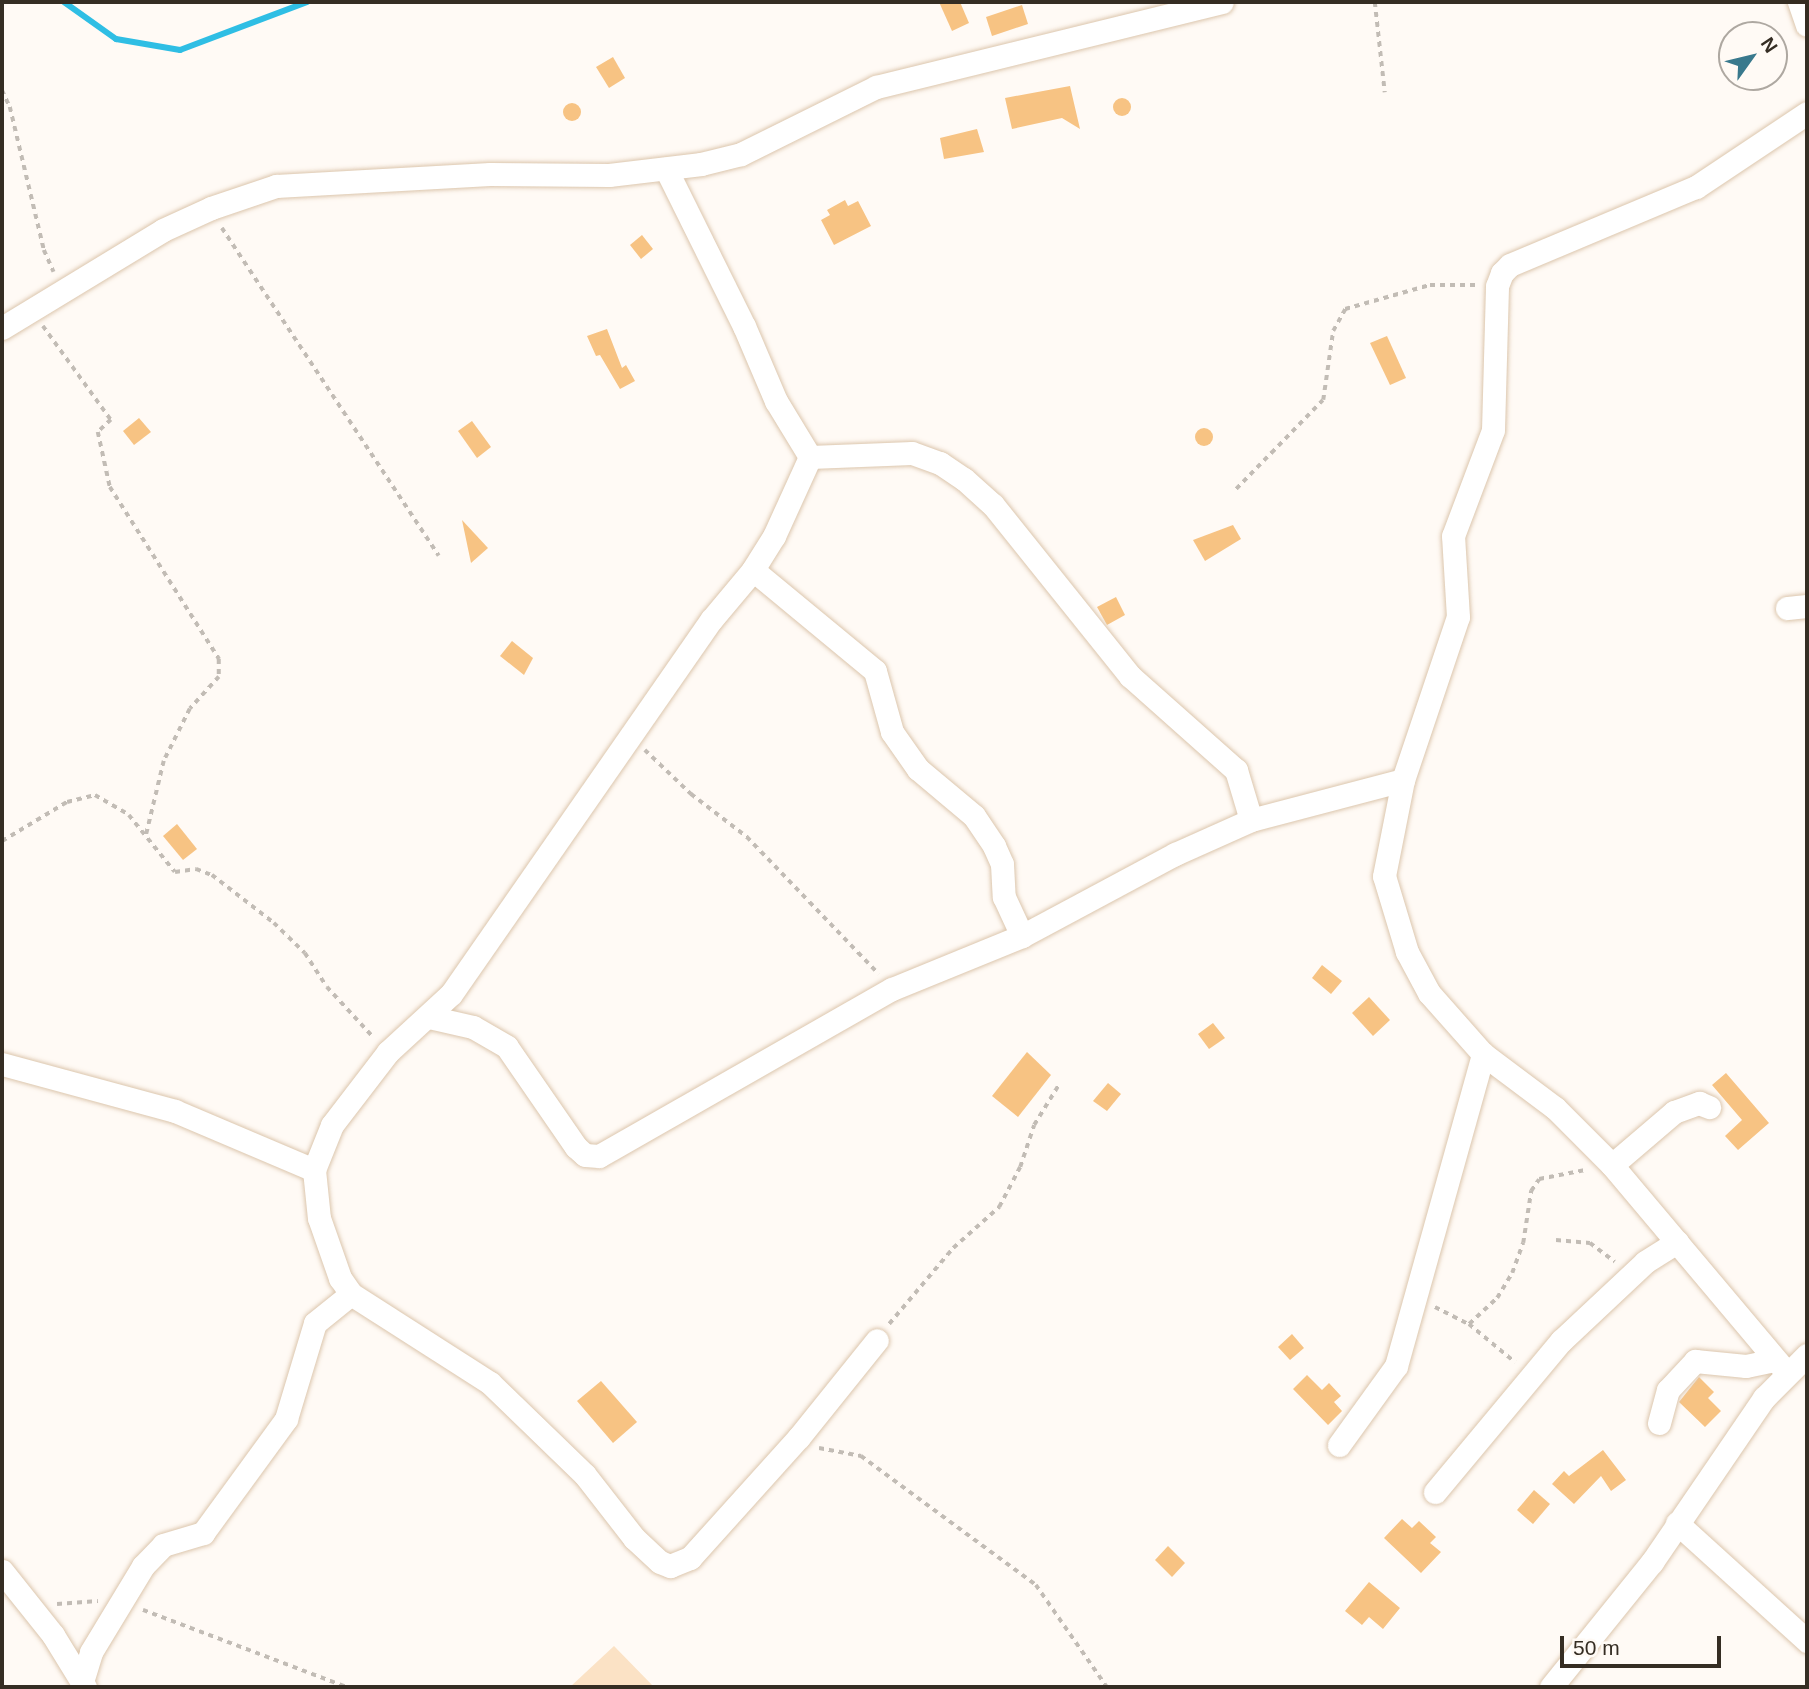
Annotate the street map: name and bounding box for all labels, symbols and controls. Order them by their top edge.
north arrow [1718,21,1788,91]
text: N [1757,34,1782,57]
scale bar [1564,1622,1725,1666]
text: 50 m [1573,1636,1620,1659]

